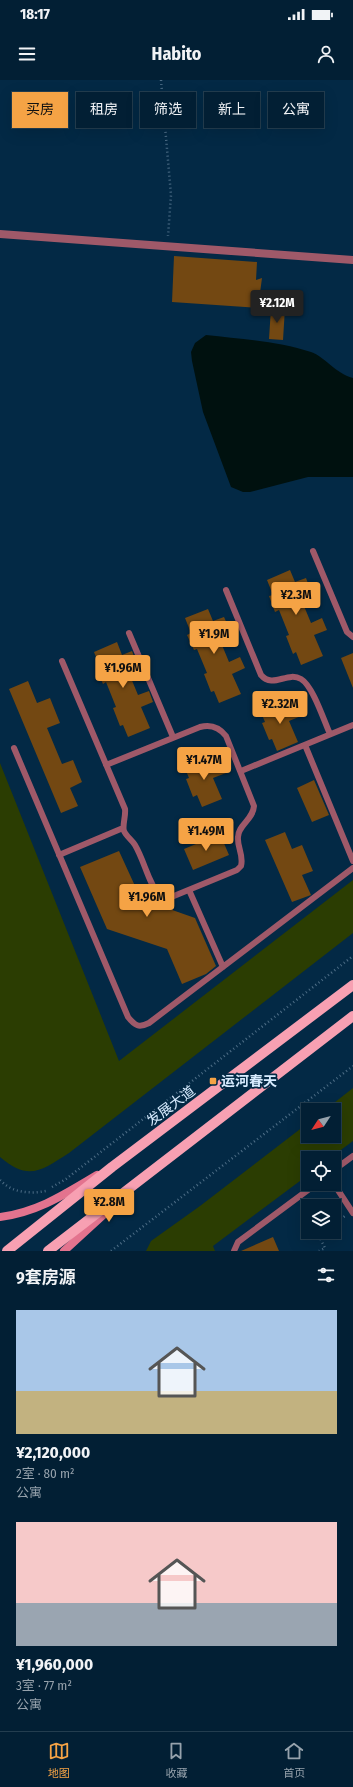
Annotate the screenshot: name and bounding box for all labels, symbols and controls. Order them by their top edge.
text: 18:17 [20,5,50,23]
icon: menu [16,43,38,65]
text: Habito [152,43,201,65]
icon: person [315,43,337,65]
chip: 买房 [12,92,68,128]
chip: 租房 [76,92,132,128]
chip: 筛选 [140,92,196,128]
chip: 新上 [204,92,260,128]
chip: 公寓 [268,92,324,128]
pin: ¥2.12M [244,290,310,324]
text: ¥2.12M [259,295,295,310]
pin: ¥2.3M [268,582,324,616]
text: ¥2.3M [280,587,312,602]
pin: ¥1.9M [186,621,242,655]
text: ¥1.9M [199,626,229,641]
pin: ¥1.96M [90,655,156,689]
text: ¥1.96M [104,660,142,675]
pin: ¥2.32M [247,691,313,725]
text: ¥2.32M [261,696,299,711]
pin: ¥1.47M [171,747,237,781]
text: ¥1.47M [186,752,222,767]
pin: ¥1.49M [173,818,239,852]
text: ¥1.49M [187,823,225,838]
pin: ¥1.96M [114,884,180,918]
text: ¥1.96M [128,889,166,904]
place label: 运河春天 [221,1073,277,1090]
marker: 运河春天 [208,1076,218,1086]
street label: 发展大道 [144,1082,198,1130]
north arrow [301,1103,341,1143]
map controls [301,1103,341,1239]
button: locate [301,1151,341,1191]
pin: ¥2.8M [81,1189,137,1223]
text: ¥2.8M [93,1194,125,1209]
button: layers [301,1199,341,1239]
icon: filters [315,1264,337,1286]
text: 9套房源 [16,1267,76,1288]
icon: home [141,1336,213,1408]
text: ¥2,120,000 [16,1442,90,1463]
text: 2室 · 80 m² [16,1466,75,1481]
text: 公寓 [16,1485,42,1500]
icon: home [141,1548,213,1620]
text: ¥1,960,000 [16,1654,93,1675]
text: 3室 · 77 m² [16,1678,72,1693]
text: 公寓 [16,1697,42,1712]
tab: 地图 [48,1740,70,1780]
tab: 收藏 [165,1740,187,1780]
tab: 首页 [283,1740,305,1780]

